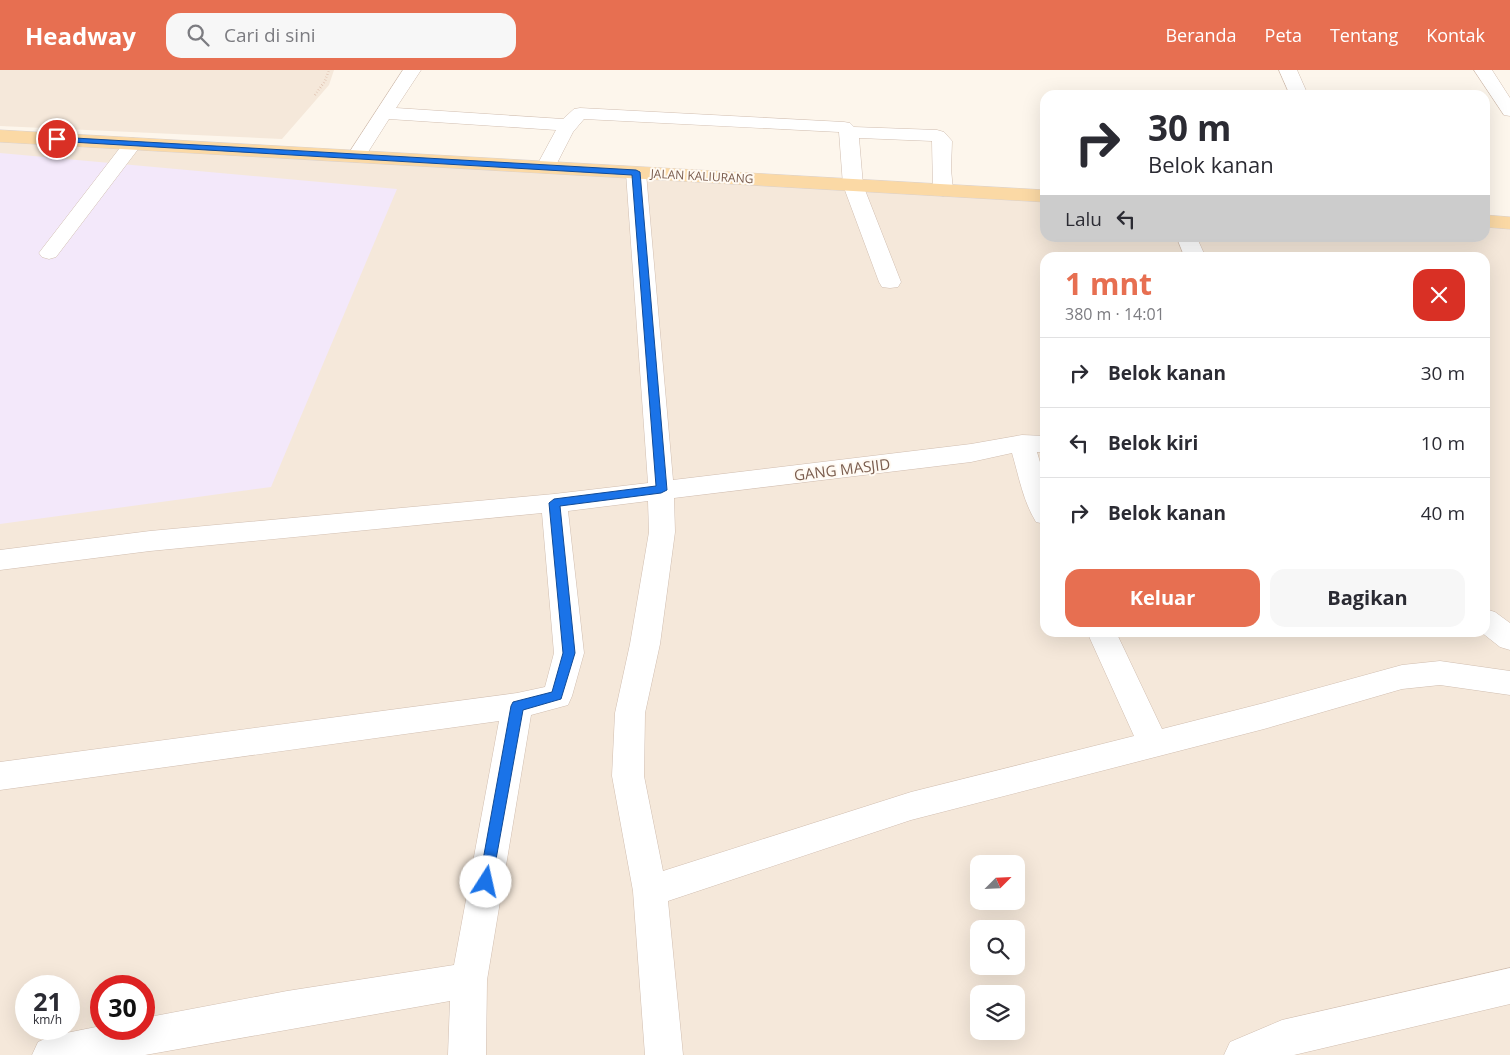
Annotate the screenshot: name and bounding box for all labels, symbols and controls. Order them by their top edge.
search box [166,13,516,58]
text: Headway [25,19,136,52]
icon: search [184,21,212,49]
text: Cari di sini [224,22,316,48]
text: Beranda [1165,23,1237,47]
text: Peta [1265,23,1302,47]
text: Tentang [1330,23,1398,47]
text: Kontak [1426,23,1485,47]
text: 30 m [1148,104,1231,151]
icon: right [1065,110,1130,175]
pin [36,118,78,160]
icon: arrive [43,125,71,153]
text: Belok kanan [1148,149,1274,179]
street label: JALAN KALIURANG [649,165,754,187]
icon: left [1112,205,1140,233]
text: Lalu [1065,206,1102,232]
text: 1 mnt [1065,263,1152,304]
button: close [1413,269,1465,321]
text: 380 m · 14:01 [1065,303,1165,325]
icon: right [1065,359,1093,387]
text: Belok kanan [1108,360,1226,386]
text: 30 m [1421,360,1465,386]
icon: left [1065,429,1093,457]
text: Belok kiri [1108,430,1198,456]
text: 10 m [1421,430,1465,456]
street label: GANG MASJID [793,453,891,485]
icon: right [1065,499,1093,527]
text: Belok kanan [1108,500,1226,526]
text: 40 m [1421,500,1465,526]
button: Keluar [1065,569,1260,627]
button: Bagikan [1270,569,1465,627]
position arrow [459,855,511,907]
north arrow [970,855,1025,910]
map controls [970,855,1025,1040]
button: search [970,920,1025,975]
speed limit sign: 30 [90,975,155,1040]
text: 21 [33,984,62,1018]
button: layers [970,985,1025,1040]
text: km/h [33,1011,62,1028]

